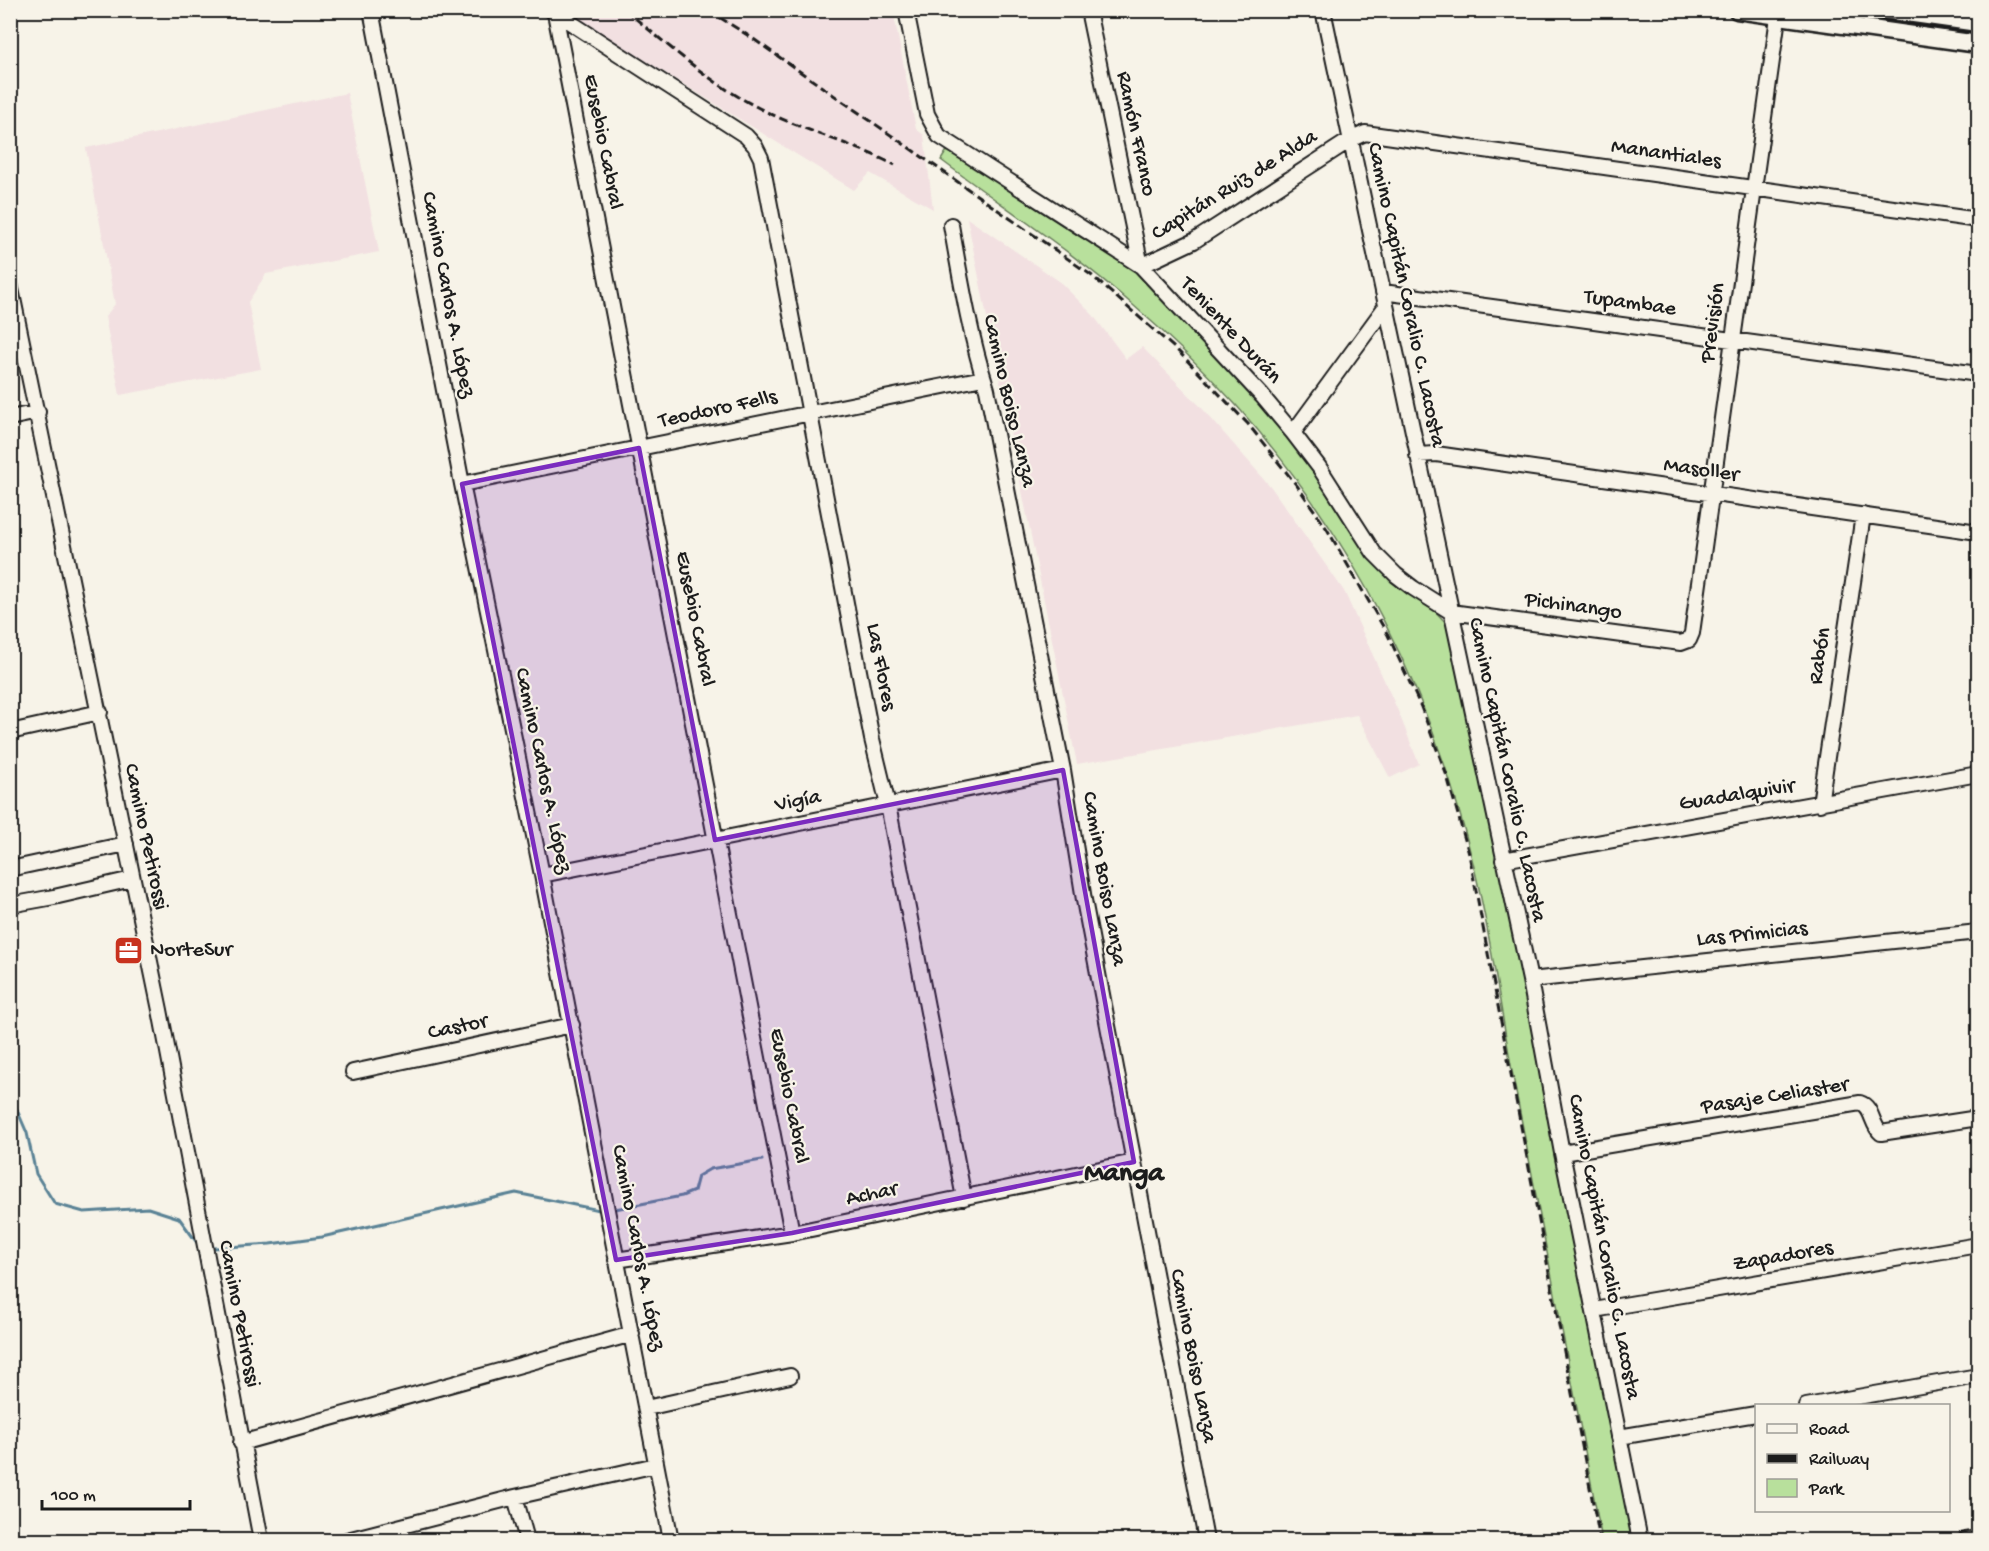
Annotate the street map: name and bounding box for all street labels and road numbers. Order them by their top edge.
street label: Ramón Franco [1109,69,1161,199]
street label: Eusebio Cabral [576,72,628,212]
street label: Capitán Ruiz de Alda [1147,124,1323,248]
street label: Manantiales [1609,134,1724,176]
street label: Camino Capitán Coralio C. Lacosta [1360,141,1450,450]
street label: Camino Carlos A. López [414,190,480,402]
street label: Teniente Durán [1172,270,1287,391]
street label: Previsión [1695,281,1733,366]
street label: Tupambae [1580,284,1678,323]
street label: Camino Boiso Lanza [975,312,1041,491]
street label: Teodoro Fells [654,385,780,436]
street label: Masoller [1662,453,1743,489]
street label: Eusebio Cabral [668,549,720,689]
street label: Pichinango [1522,587,1623,627]
street label: Camino Capitán Coralio C. Lacosta [1461,616,1551,925]
street label: Las Flores [859,621,901,714]
street label: Rabón [1804,625,1838,686]
street label: Camino Carlos A. López [507,666,577,877]
street label: Camino Petirossi [117,761,173,913]
street label: Guadalquivir [1677,774,1799,818]
street label: Vigía [772,785,824,819]
street label: Camino Boiso Lanza [1075,790,1131,969]
street label: Las Primicias [1695,916,1810,954]
street label: Castor [426,1009,492,1047]
street label: Eusebio Cabral [762,1026,814,1166]
street label: Pasaje Celiaster [1698,1072,1853,1122]
street label: Camino Capitán Coralio C. Lacosta [1561,1092,1646,1403]
street label: Camino Carlos A. López [604,1143,670,1355]
street label: Achar [844,1176,902,1213]
street label: Zapadores [1731,1235,1836,1279]
street label: Camino Petirossi [211,1238,265,1390]
street label: Camino Boiso Lanza [1162,1267,1222,1446]

